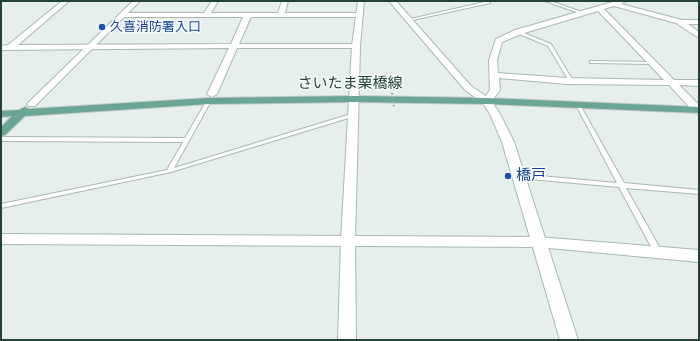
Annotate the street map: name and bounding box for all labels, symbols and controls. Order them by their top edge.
place label: 久喜消防署入口 [110,19,201,35]
marker: 久喜消防署入口 [97,22,107,32]
street label: さいたま栗橋線 [298,75,402,93]
place label: 橋戸 [516,167,546,185]
marker: 橋戸 [503,171,513,181]

